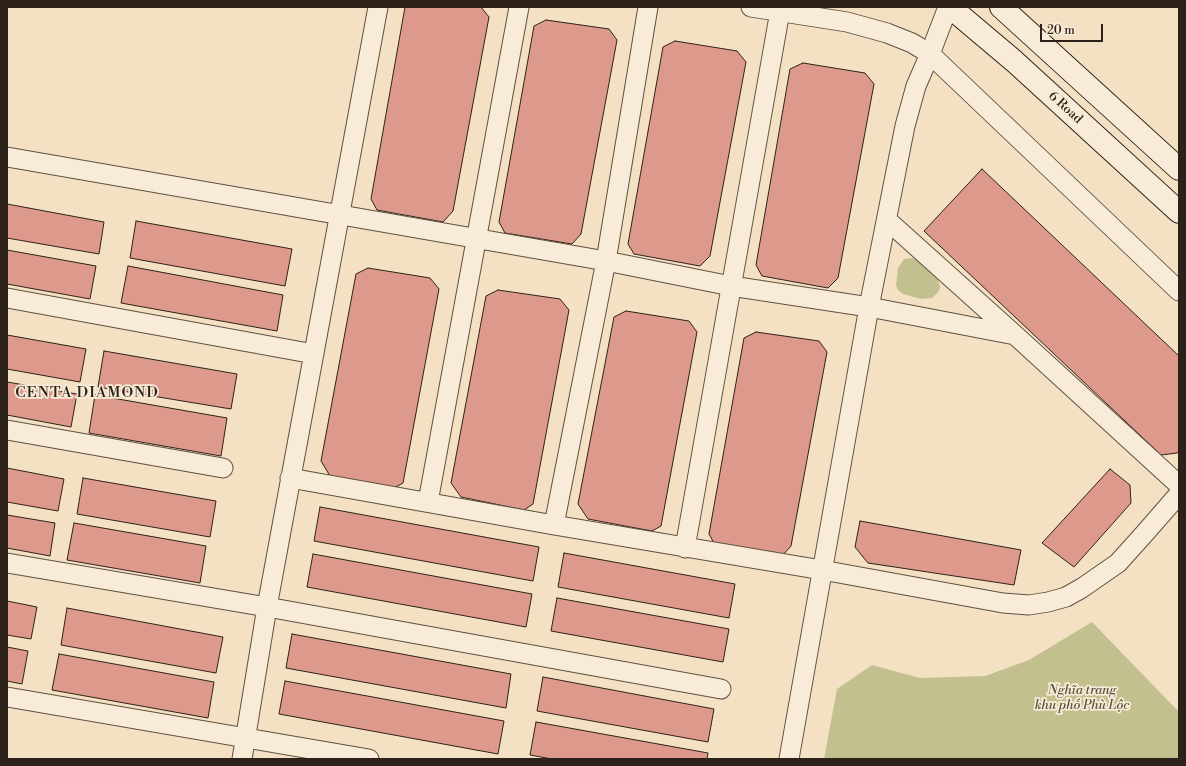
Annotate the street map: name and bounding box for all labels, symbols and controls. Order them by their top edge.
scale bar [1042,16,1105,42]
text: 20 m [1047,23,1075,38]
street label: 6 Road [1045,89,1085,127]
district label: CENTA DIAMOND [15,384,159,402]
park label: Nghĩa trang khu phố Phù Lộc [1035,683,1129,714]

